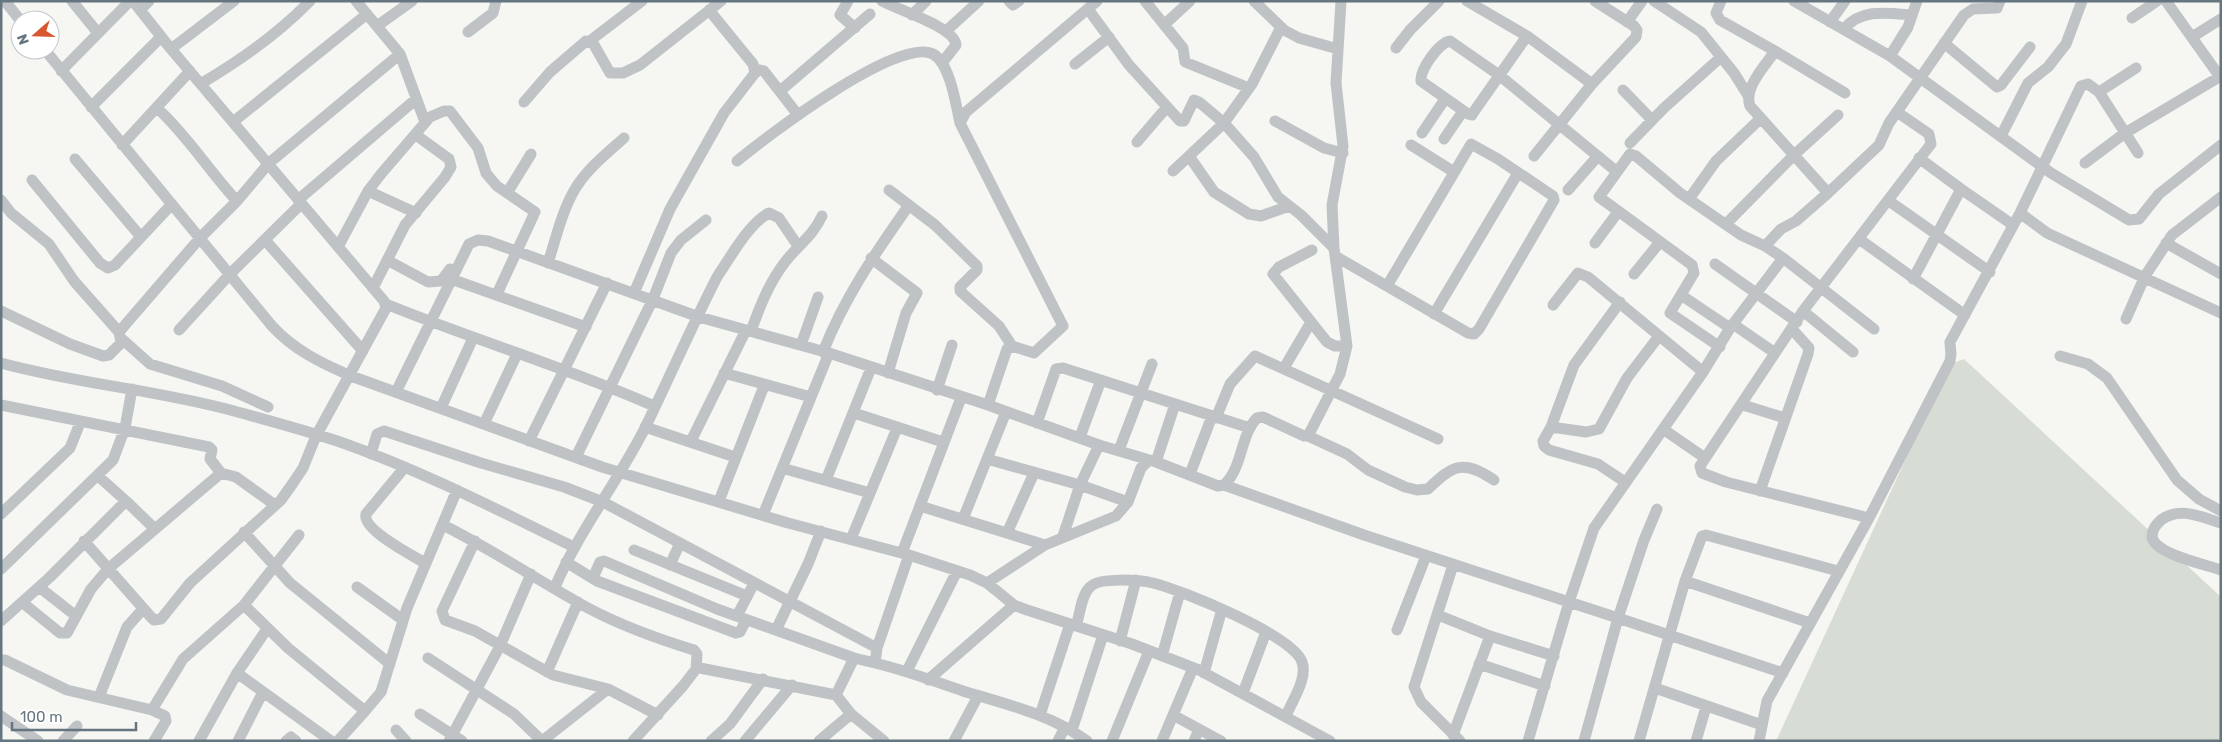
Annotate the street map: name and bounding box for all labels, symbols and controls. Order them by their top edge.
north arrow [10,10,60,60]
text: N [14,32,33,47]
scale bar [12,700,136,732]
text: 100 m [20,708,62,726]

